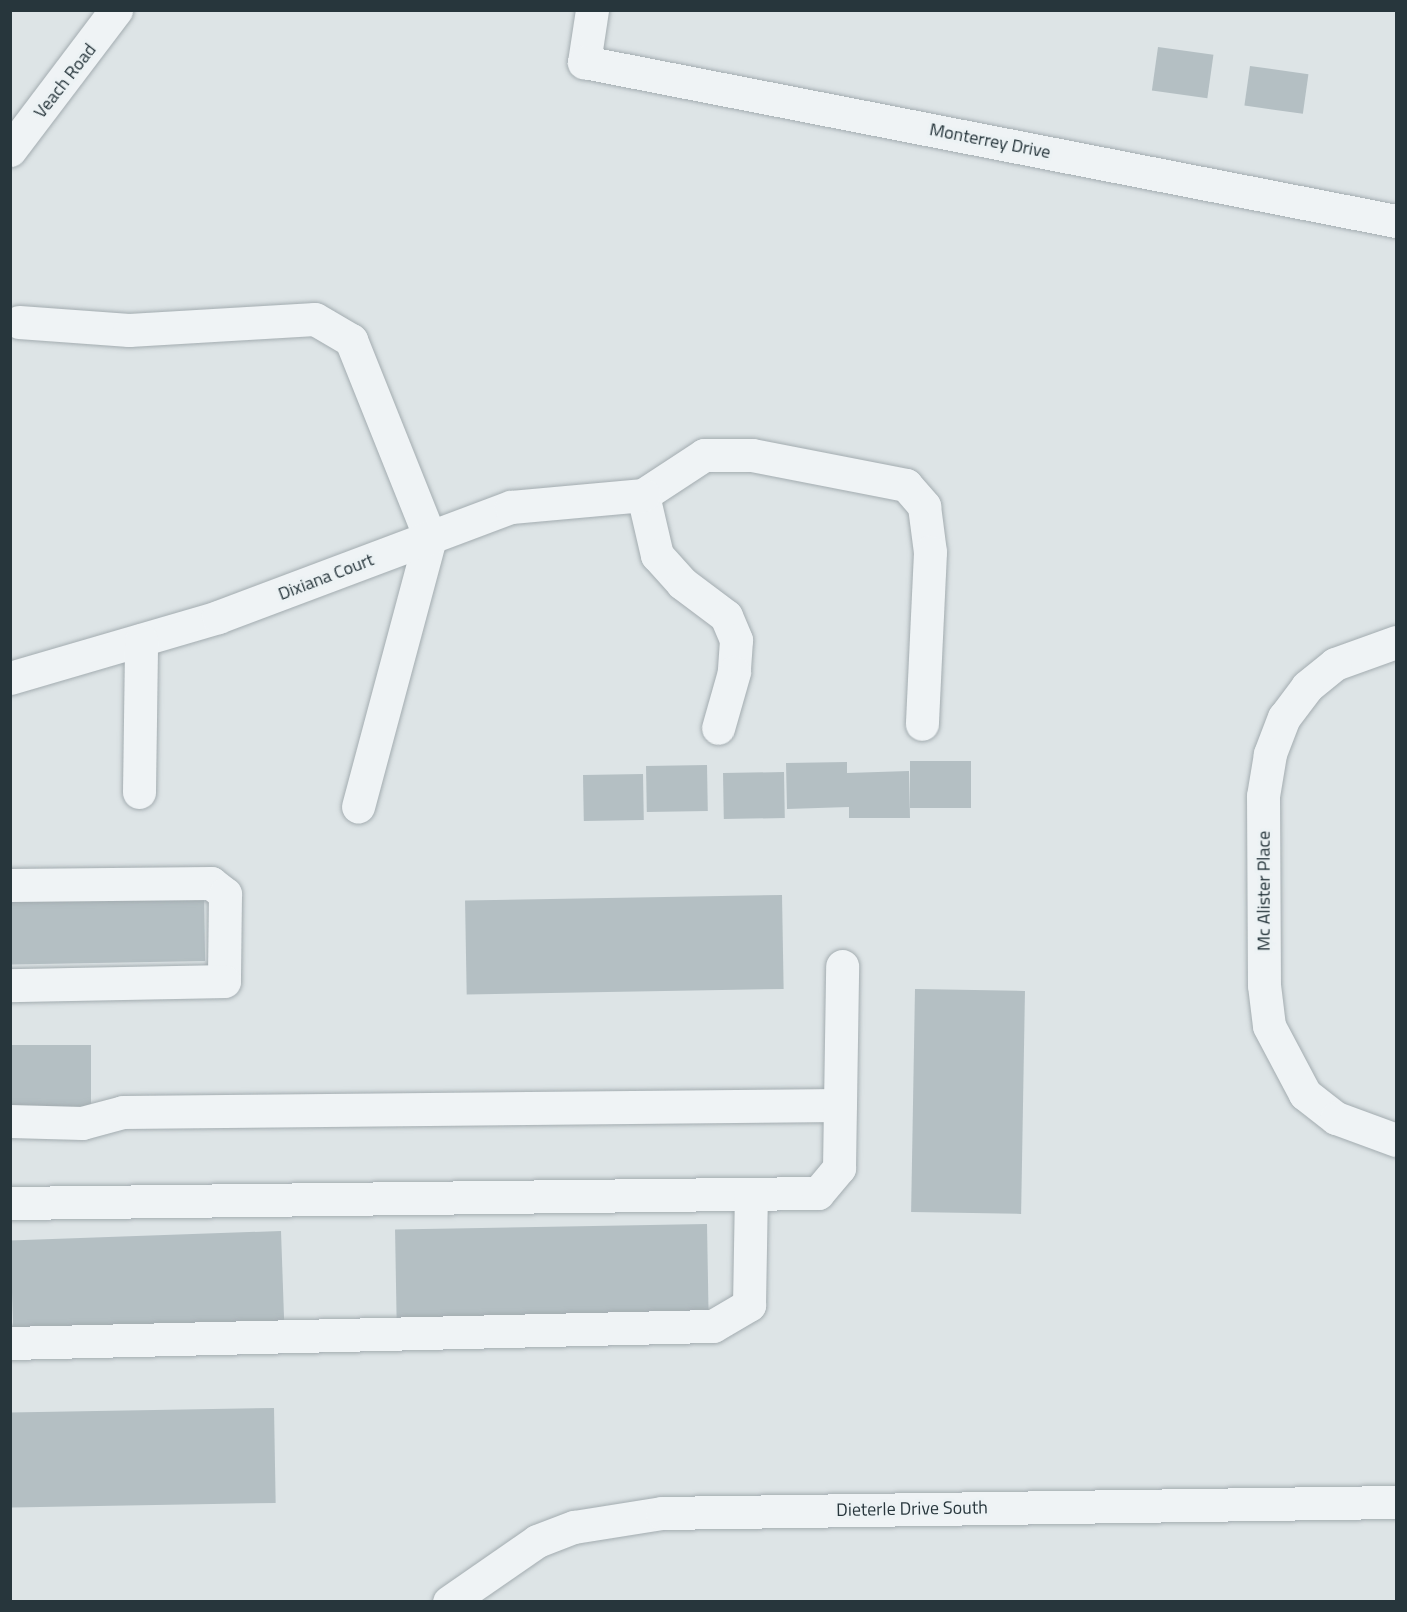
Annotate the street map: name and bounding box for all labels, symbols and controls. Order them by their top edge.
street label: Veach Road [29,40,101,122]
street label: Monterrey Drive [928,119,1052,163]
street label: Dixiana Court [275,549,377,605]
street label: Mc Alister Place [1253,831,1275,951]
street label: Dieterle Drive South [836,1497,988,1521]

